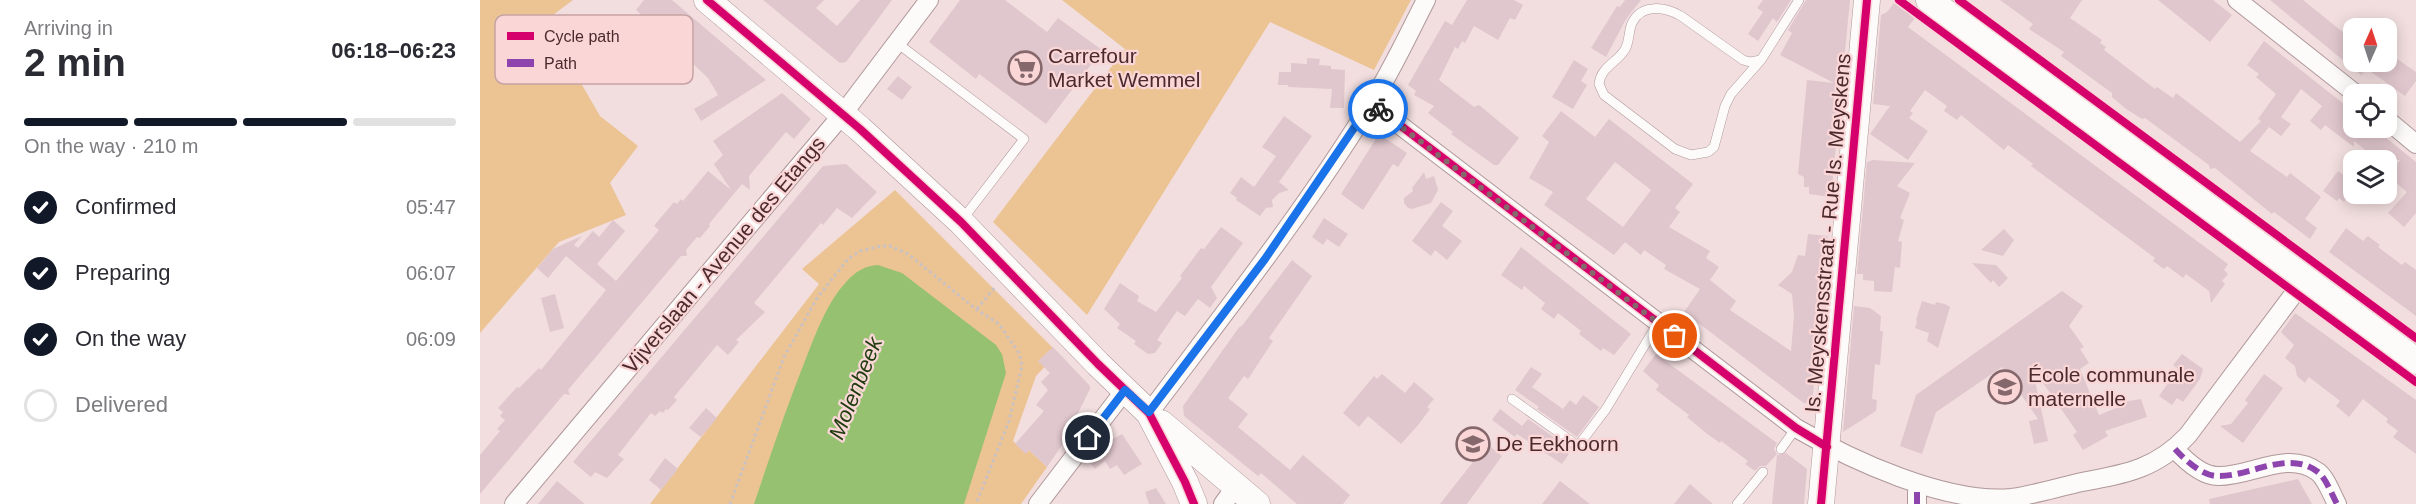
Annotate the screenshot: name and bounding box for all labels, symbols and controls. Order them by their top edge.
legend [495,15,693,84]
text: Arriving in [24,17,113,39]
north arrow [2343,18,2397,72]
map controls [2343,18,2397,204]
text: Cycle path [544,28,620,45]
text: 06:18–06:23 [331,38,456,63]
text: 2 min [24,41,126,84]
place label: Carrefour Market Wemmel [1048,44,1200,91]
supermarket icon: Carrefour Market Wemmel [1007,50,1043,86]
street label: Is. Meyskensstraat - Rue Is. Meyskens [1800,52,1855,414]
text: Path [544,55,577,72]
courier [1348,79,1408,139]
button: locate [2343,84,2397,138]
icon: bike [1362,93,1395,126]
street label: Vijverslaan - Avenue des Etangs [618,132,829,378]
text: On the way · 210 m [24,135,199,157]
button: layers [2343,150,2397,204]
icon: check [24,191,57,224]
text: Confirmed [75,194,176,219]
text: 05:47 [406,196,456,218]
icon: check [24,257,57,290]
text: Preparing [75,260,170,285]
text: 06:07 [406,262,456,284]
pin [1649,310,1700,361]
icon: bag [1658,319,1691,352]
icon: check [24,323,57,356]
text: On the way [75,326,186,351]
text: 06:09 [406,328,456,350]
water label: Molenbeek [824,333,888,443]
place label: École communale maternelle [2028,363,2195,410]
school or university icon: École communale maternelle [1987,369,2023,405]
text: Delivered [75,392,168,417]
pin [1062,412,1113,463]
icon: home [1071,421,1104,454]
school or university icon: De Eekhoorn [1455,426,1491,462]
place label: De Eekhoorn [1496,432,1619,455]

